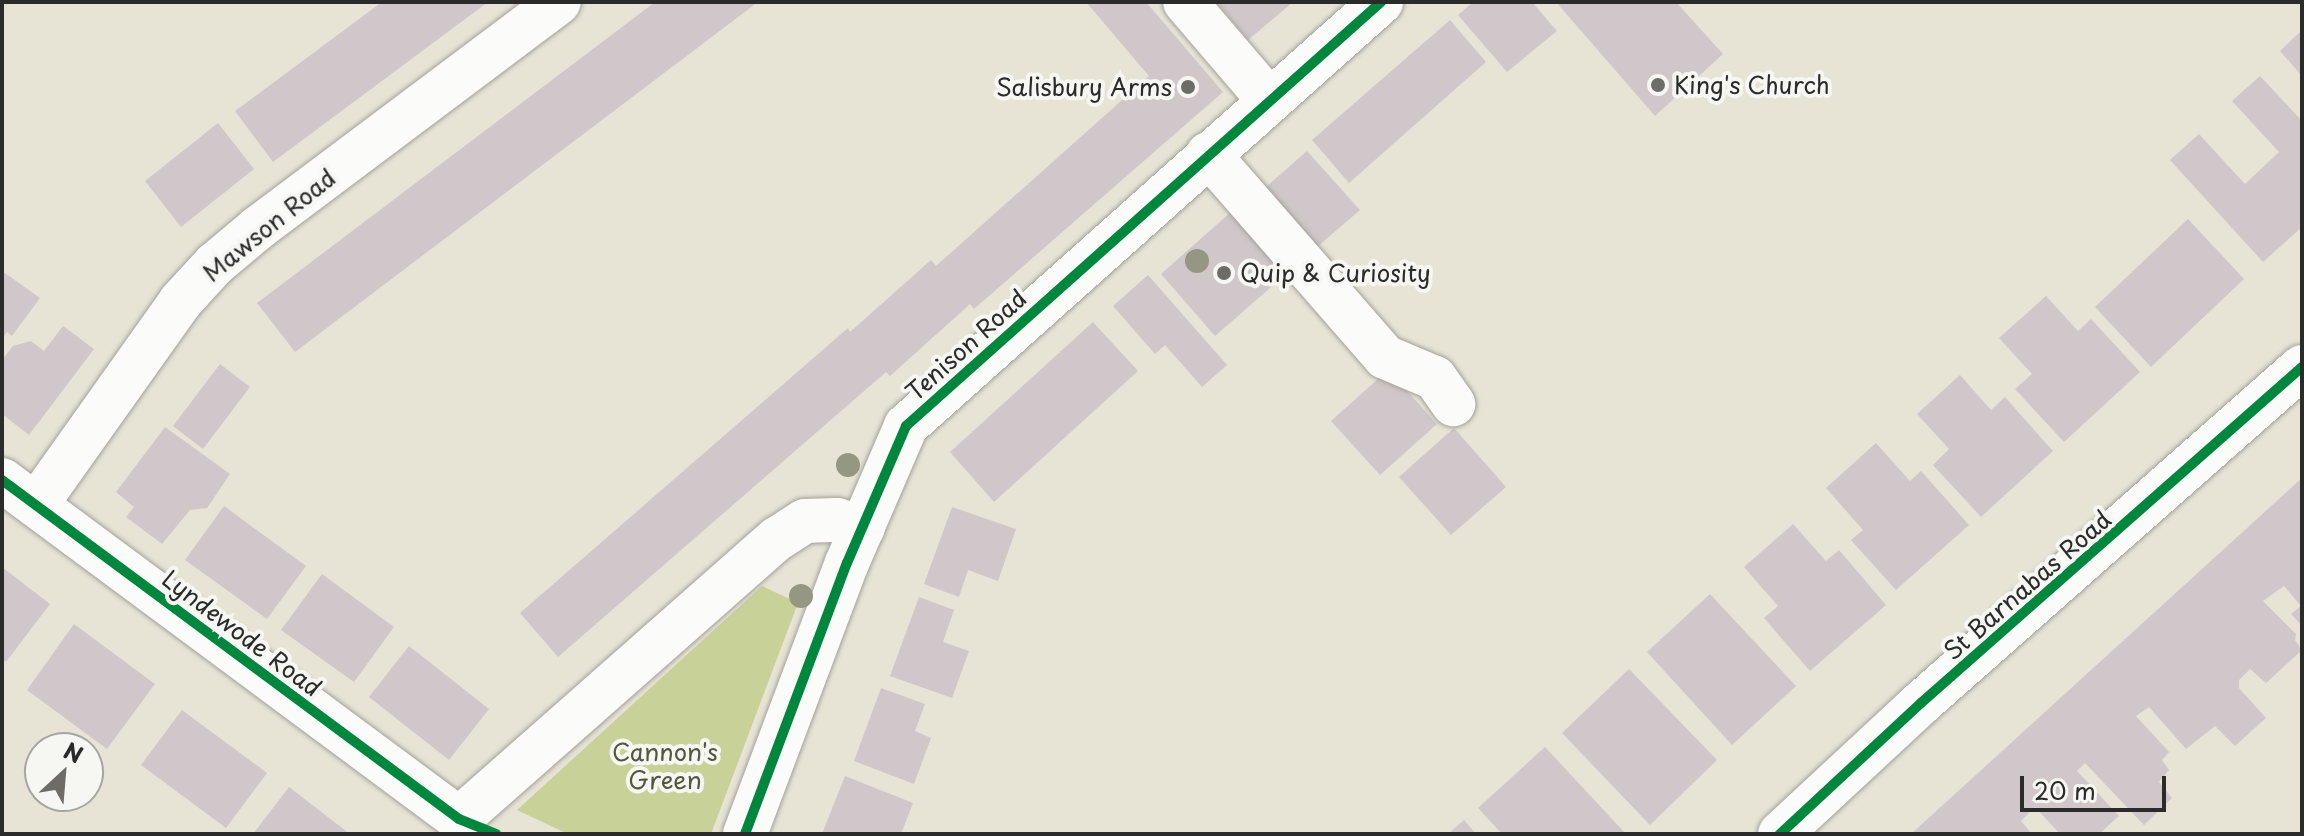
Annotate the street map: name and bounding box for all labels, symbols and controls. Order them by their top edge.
place label: King's Church [1674,71,1830,99]
place label: Salisbury Arms [995,73,1172,101]
marker: King's Church [1649,76,1667,94]
marker: Salisbury Arms [1179,78,1197,96]
street label: Mawson Road [197,163,341,287]
place label: Quip & Curiosity [1240,259,1431,287]
marker: Quip & Curiosity [1215,264,1233,282]
street label: Tenison Road [900,283,1032,407]
street label: St Barnabas Road [1938,505,2116,665]
street label: Lyndewode Road [157,564,327,702]
north arrow [24,732,104,812]
text: N [59,733,89,770]
park label: Cannon's Green [612,738,718,794]
scale bar [2024,760,2170,810]
text: 20 m [2034,772,2096,808]

